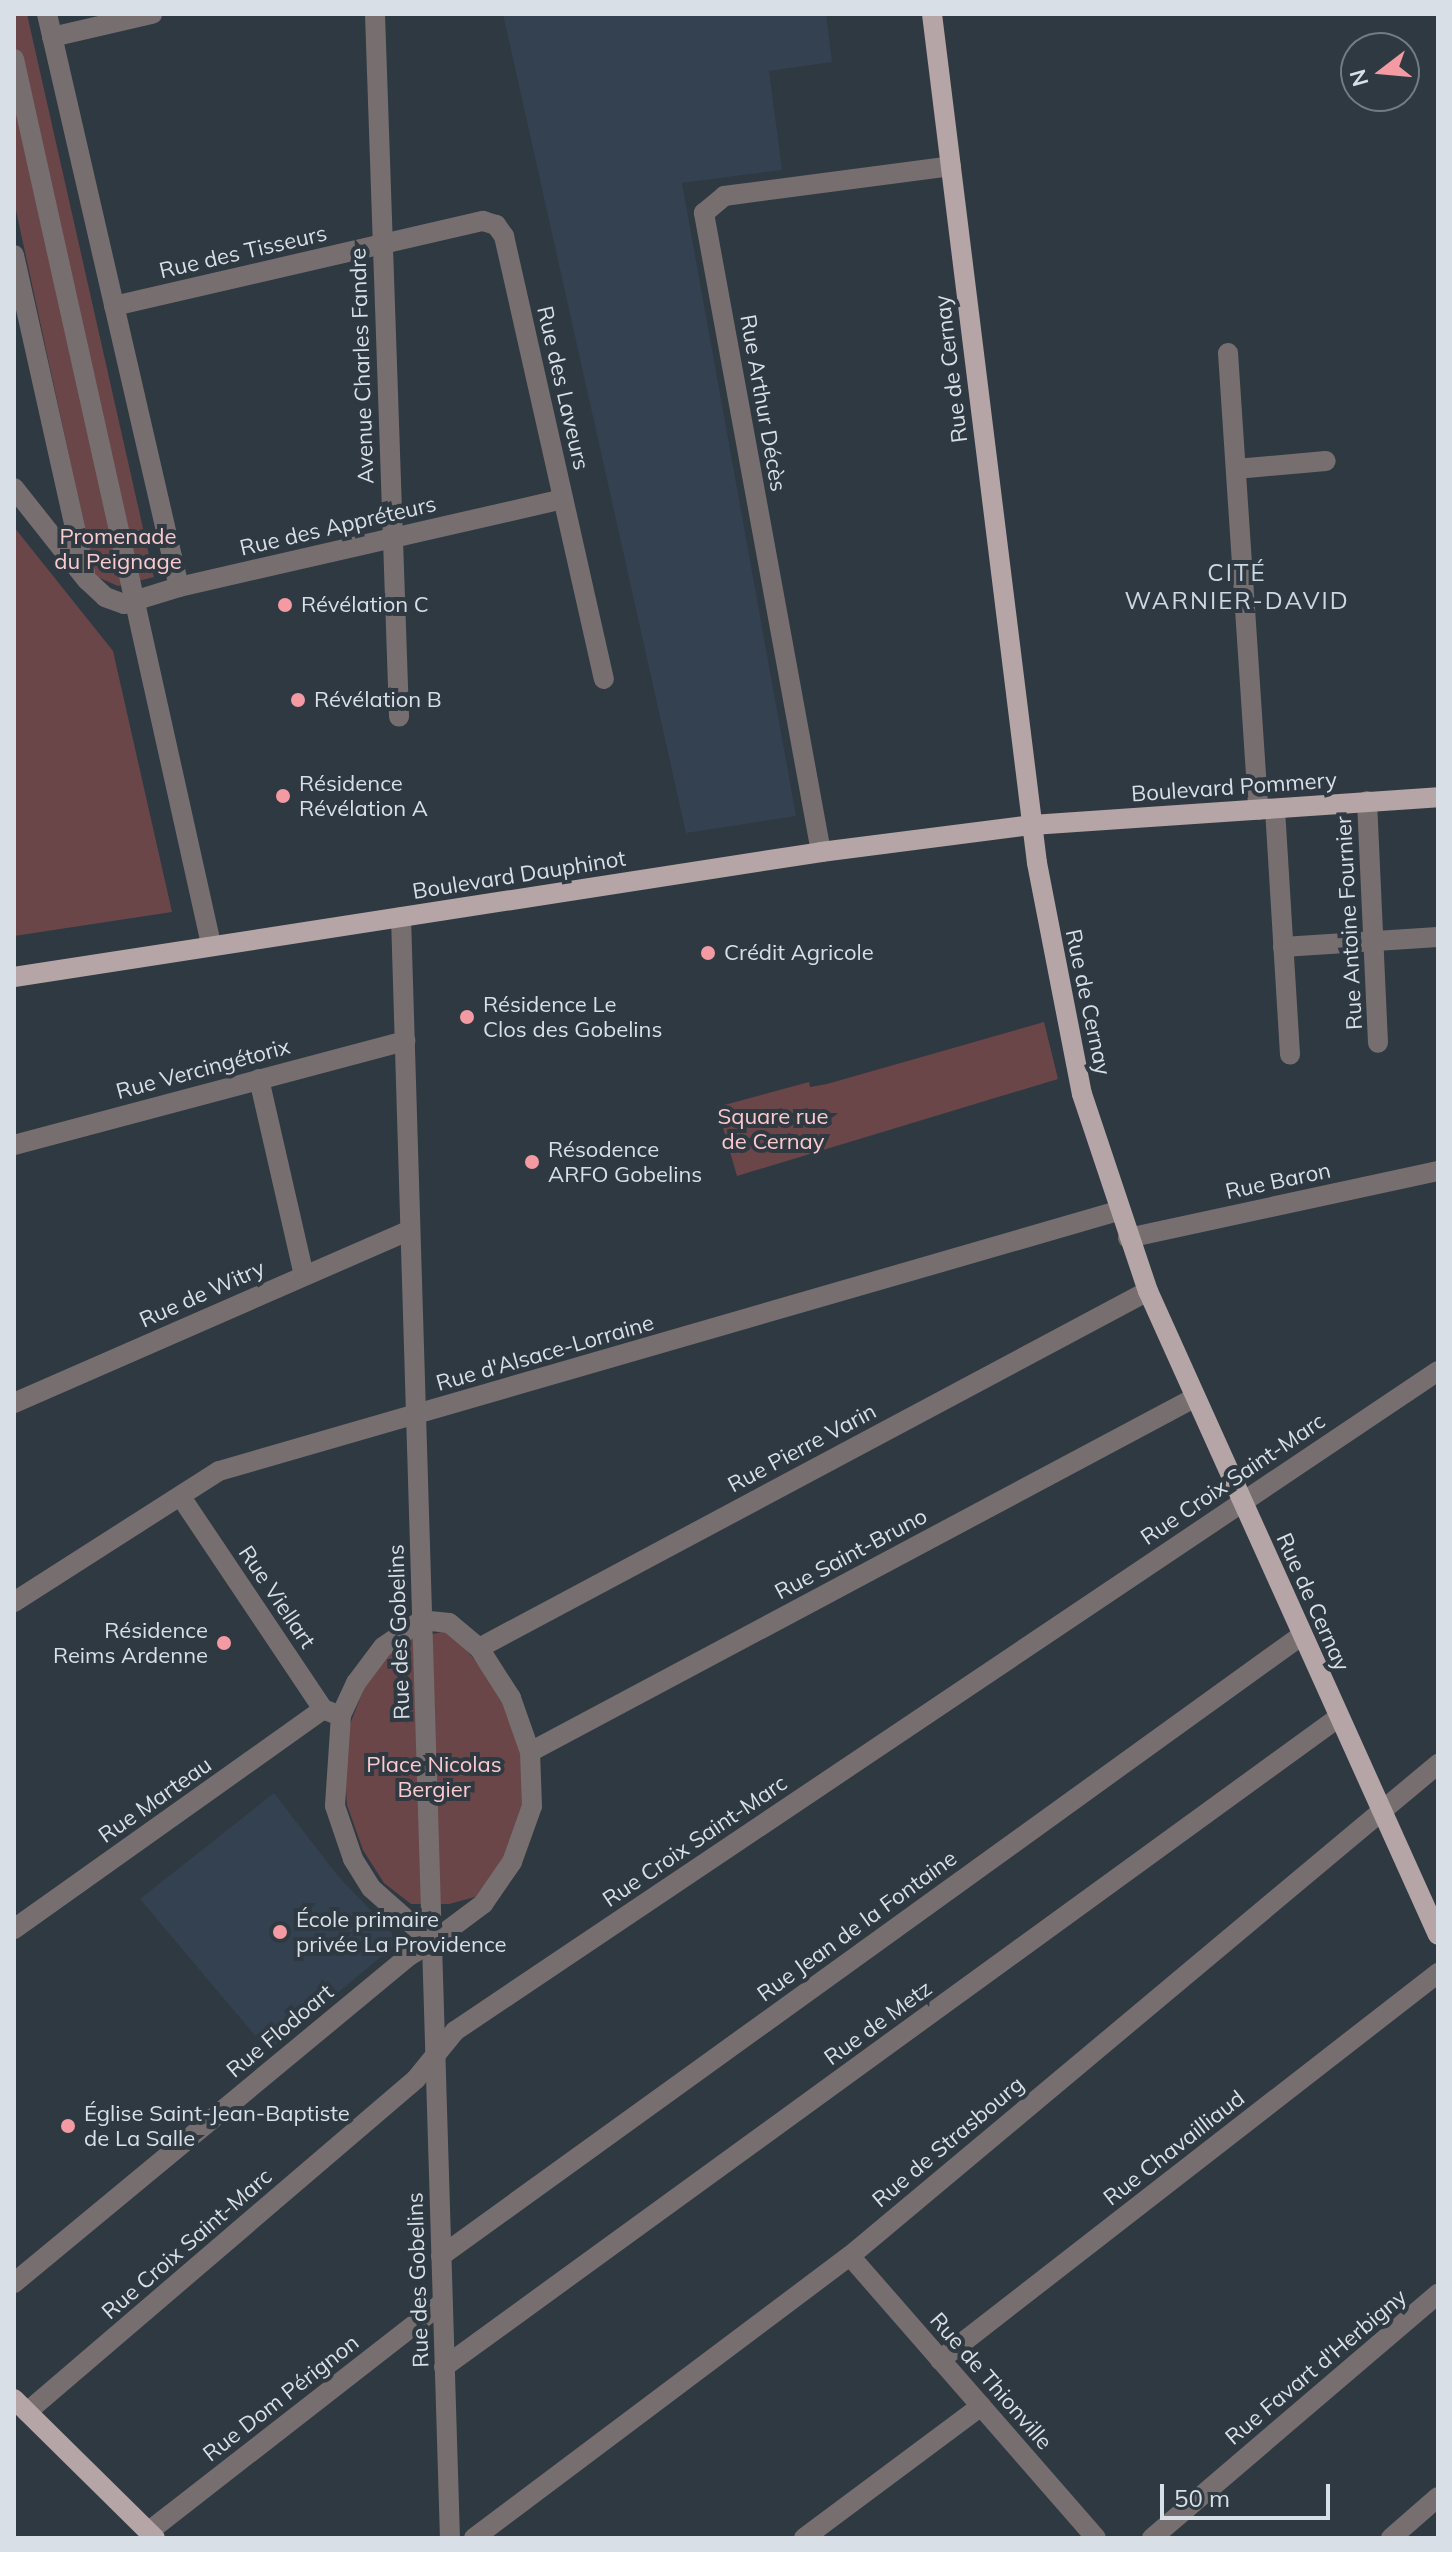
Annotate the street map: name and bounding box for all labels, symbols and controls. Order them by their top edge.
north arrow [1340,32,1420,112]
text: N [1343,66,1375,90]
street label: Rue des Tisseurs [157,220,329,284]
street label: Avenue Charles Fandre [345,247,379,485]
street label: Rue de Cernay [929,294,973,444]
street label: Rue des Laveurs [531,303,595,473]
street label: Rue Arthur Décès [734,312,792,494]
street label: Rue des Appréteurs [237,491,439,561]
park label: Promenade du Peignage [54,523,182,574]
district label: CITÉ WARNIER-DAVID [1124,559,1350,615]
place label: Révélation C [301,592,429,618]
marker: Révélation C [276,596,294,614]
place label: Révélation B [314,687,442,713]
marker: Révélation B [289,691,307,709]
street label: Boulevard Pommery [1130,767,1338,807]
place label: Résidence Révélation A [299,770,428,822]
marker: Résidence Révélation A [274,787,292,805]
street label: Rue Antoine Fournier [1330,815,1368,1031]
street label: Boulevard Dauphinot [411,845,627,905]
street label: Rue de Cernay [1060,927,1116,1077]
place label: Crédit Agricole [724,940,874,966]
marker: Crédit Agricole [699,944,717,962]
place label: Résidence Le Clos des Gobelins [483,991,662,1042]
marker: Résidence Le Clos des Gobelins [458,1008,476,1026]
street label: Rue Vercingétorix [113,1033,293,1105]
park label: Square rue de Cernay [717,1103,829,1154]
place label: Résodence ARFO Gobelins [548,1136,702,1188]
marker: Résodence ARFO Gobelins [523,1153,541,1171]
street label: Rue Baron [1223,1157,1333,1205]
street label: Rue de Witry [135,1255,269,1333]
street label: Rue d'Alsace-Lorraine [433,1309,657,1397]
street label: Rue Pierre Varin [723,1398,881,1498]
street label: Rue Croix Saint-Marc [1136,1408,1330,1550]
street label: Rue Saint-Bruno [770,1503,932,1605]
street label: Rue de Cernay [1271,1529,1355,1675]
street label: Rue Viellart [233,1541,321,1653]
street label: Rue des Gobelins [383,1544,415,1720]
place label: Résidence Reims Ardenne [53,1617,208,1668]
marker: Résidence Reims Ardenne [215,1634,233,1652]
street label: Rue Marteau [93,1751,217,1849]
park label: Place Nicolas Bergier [366,1751,502,1802]
street label: Rue Croix Saint-Marc [598,1770,792,1912]
street label: Rue Jean de la Fontaine [752,1845,962,2007]
place label: École primaire privée La Providence [296,1906,507,1958]
marker: École primaire privée La Providence [271,1923,289,1941]
street label: Rue de Metz [819,1975,937,2071]
street label: Rue Flodoart [221,1979,339,2083]
street label: Rue de Strasbourg [867,2071,1029,2213]
street label: Rue Chavailliaud [1098,2085,1250,2211]
place label: Église Saint-Jean-Baptiste de La Salle [84,2100,350,2152]
marker: Église Saint-Jean-Baptiste de La Salle [59,2117,77,2135]
street label: Rue Croix Saint-Marc [97,2163,277,2325]
street label: Rue des Gobelins [402,2192,434,2368]
street label: Rue Favart d'Herbigny [1220,2283,1412,2451]
street label: Rue de Thionville [924,2307,1058,2455]
street label: Rue Dom Pérignon [198,2329,364,2467]
scale bar [1164,2468,1334,2518]
text: 50 m [1174,2483,1230,2513]

